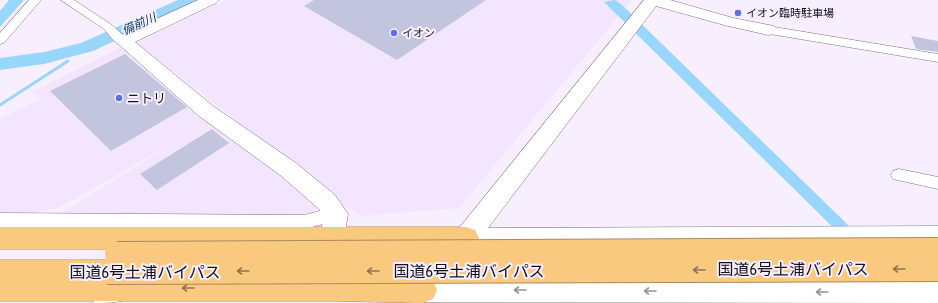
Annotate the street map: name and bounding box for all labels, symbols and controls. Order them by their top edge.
place label: イオン臨時駐車場 [746,7,834,19]
marker: イオン臨時駐車場 [733,8,743,18]
water label: 備前川 [120,9,160,38]
place label: イオン [402,27,435,39]
marker: イオン [389,28,399,38]
place label: ニトリ [127,91,166,106]
marker: ニトリ [114,93,124,103]
street label: 国道6号土浦バイパス [717,260,869,278]
street label: 国道6号土浦バイパス [393,262,545,280]
street label: 国道6号土浦バイパス [69,263,221,281]
one-way arrow [893,265,906,273]
one-way arrow [693,266,706,274]
one-way arrow [367,267,380,275]
one-way arrow [237,268,250,275]
one-way arrow [182,284,195,292]
one-way arrow [514,286,527,294]
one-way arrow [644,287,657,295]
one-way arrow [816,288,829,296]

